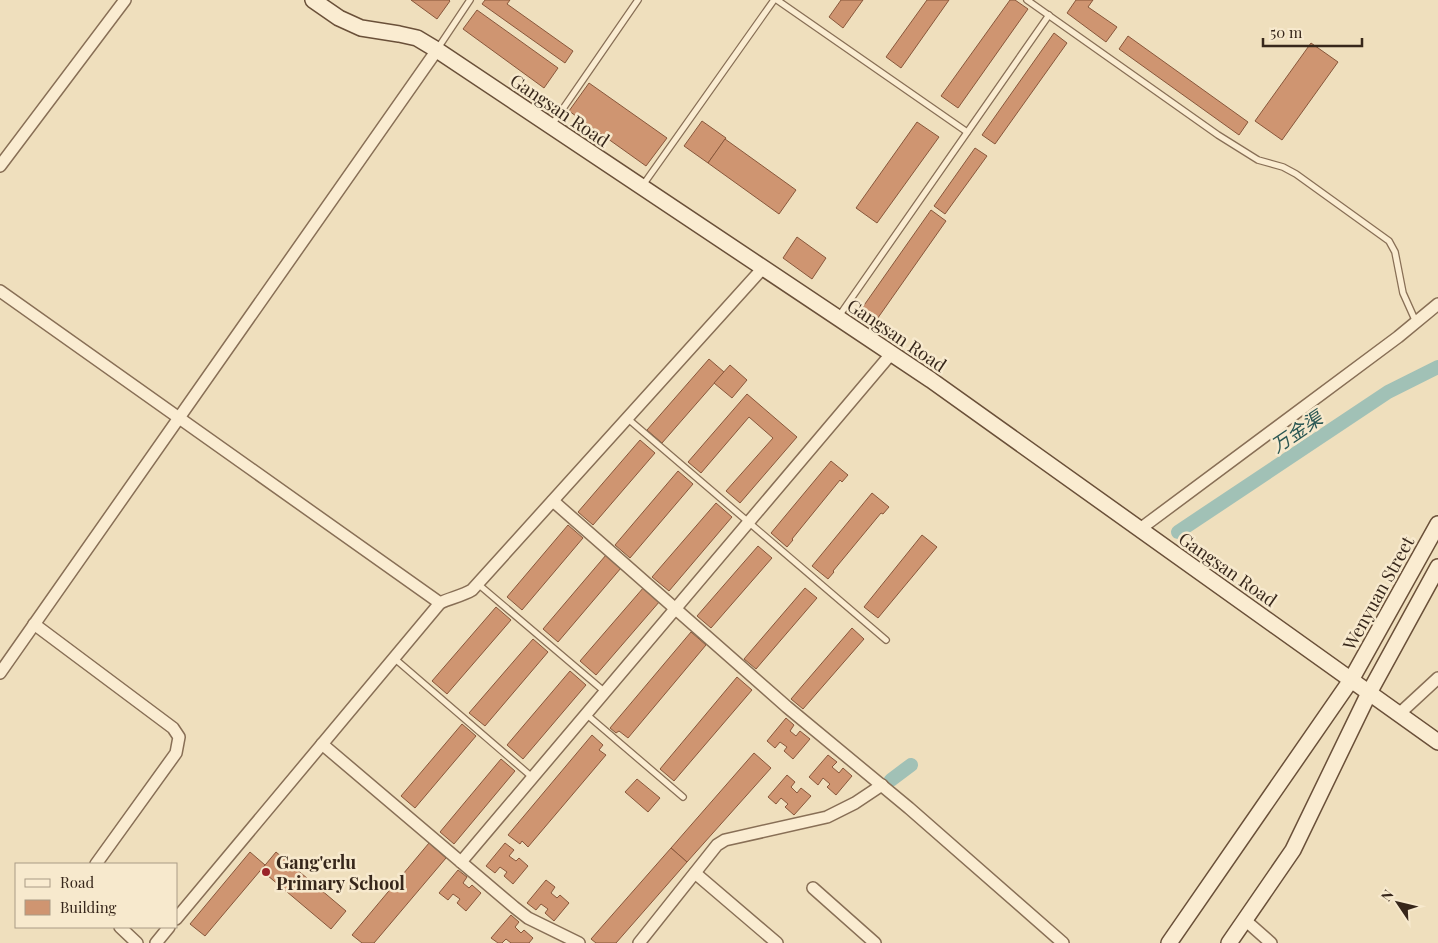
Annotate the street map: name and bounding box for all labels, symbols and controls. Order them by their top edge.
scale bar [1263,15,1362,47]
text: 50 m [1270,22,1303,42]
street label: Gangsan Road [506,68,615,152]
street label: Gangsan Road [843,293,952,377]
water label: 万金渠 [1265,403,1329,458]
street label: Gangsan Road [1174,526,1282,612]
street label: Wenyuan Street [1336,531,1420,655]
place label: Gang'erlu Primary School [276,850,405,895]
legend [15,863,178,928]
marker: Gang'erlu Primary School [260,866,272,878]
text: Road [60,872,94,892]
north arrow [1373,878,1423,928]
text: N [1376,886,1398,905]
text: Building [60,897,117,917]

